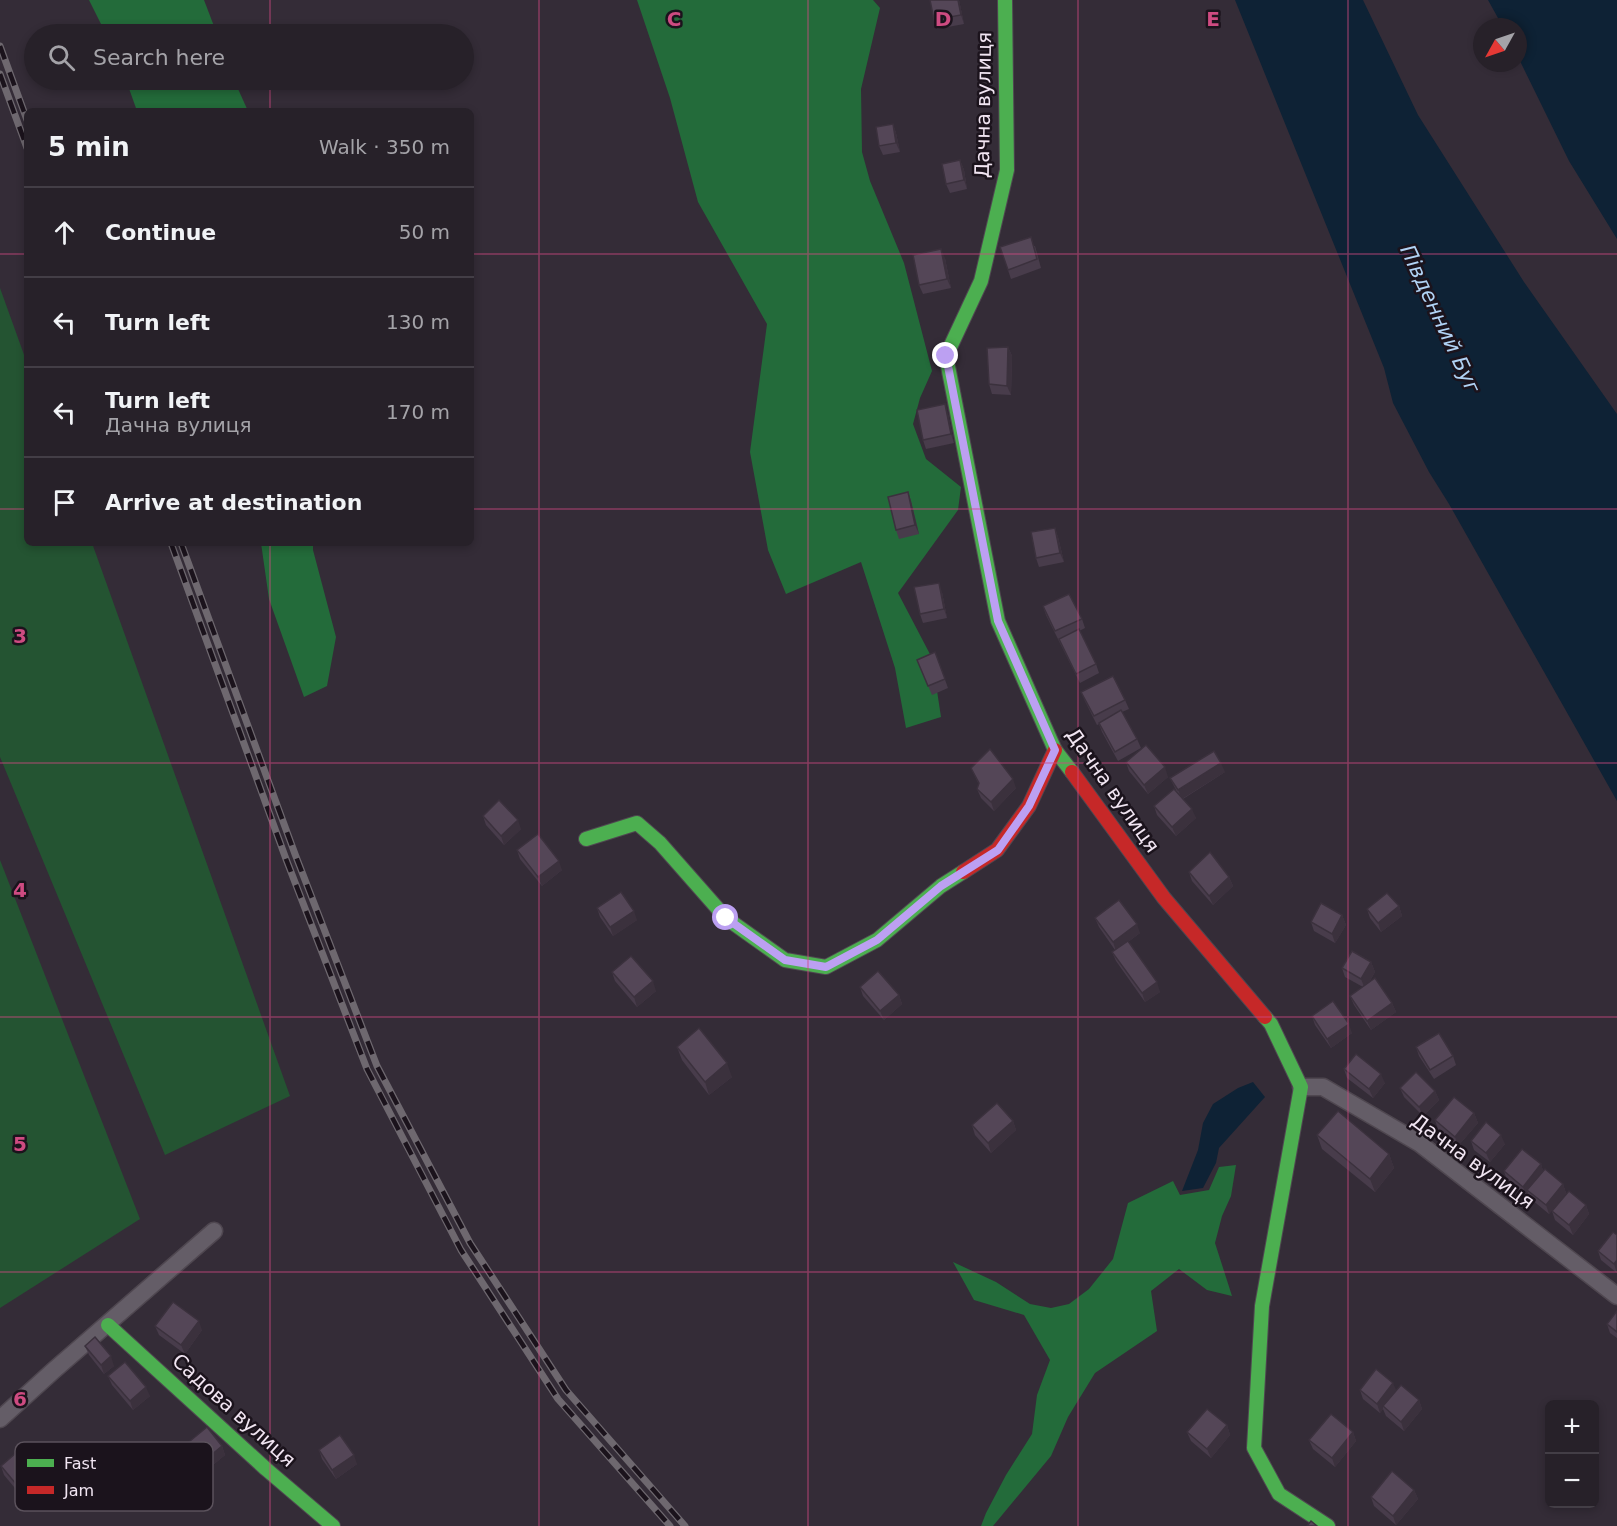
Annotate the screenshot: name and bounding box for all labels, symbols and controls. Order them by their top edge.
text: C [667,7,681,31]
text: D [935,7,951,31]
text: E [1206,7,1220,31]
north arrow [1473,18,1527,72]
search box [24,24,474,90]
street label: Дачна вулиця [970,32,996,178]
icon: search [45,41,78,74]
text: Search here [93,45,225,70]
text: 5 min [48,132,130,162]
text: Walk · 350 m [319,135,450,159]
icon: ahead [48,216,81,249]
text: Continue [105,220,216,245]
text: 50 m [399,220,450,244]
water label: Південний Буг [1395,241,1485,398]
icon: left [48,306,81,339]
text: Turn left [105,310,210,335]
text: 130 m [386,310,450,334]
route end [932,342,958,368]
text: Turn left [105,388,210,413]
icon: left [48,396,81,429]
text: 170 m [386,400,450,424]
text: Дачна вулиця [105,413,251,437]
icon: arrive [48,486,81,519]
text: Arrive at destination [105,490,362,515]
text: 3 [13,624,27,648]
street label: Дачна вулиця [1061,723,1165,857]
text: 4 [13,878,27,902]
route start [712,904,738,930]
street label: Дачна вулиця [1407,1108,1539,1214]
text: 5 [13,1132,27,1156]
street label: Садова вулиця [167,1348,301,1472]
text: 6 [13,1387,27,1411]
map controls [1545,1400,1599,1508]
button: + [1545,1400,1599,1454]
legend [15,1442,213,1511]
text: Fast [64,1454,96,1473]
button: − [1545,1454,1599,1508]
text: Jam [63,1481,94,1500]

